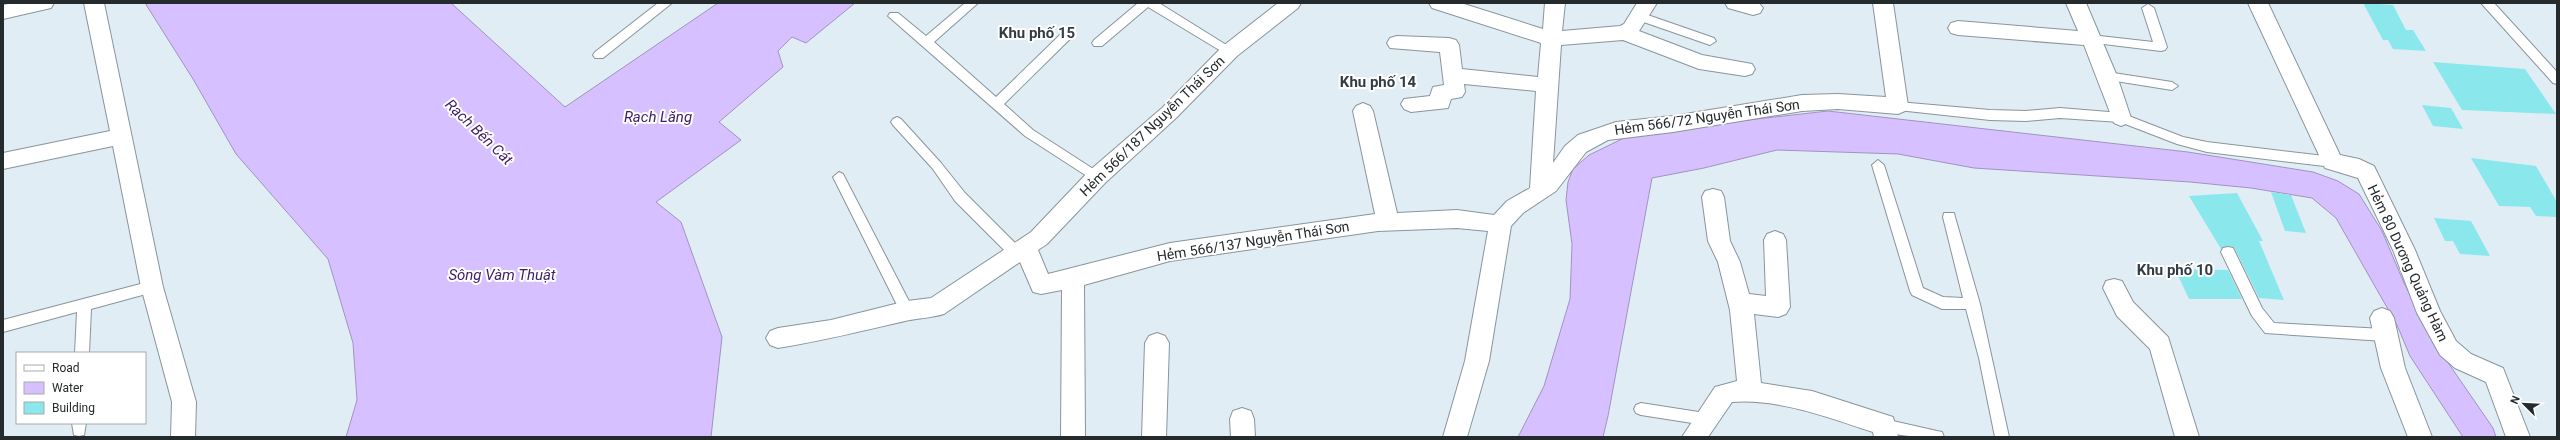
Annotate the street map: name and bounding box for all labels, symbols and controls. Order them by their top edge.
district label: Khu phố 15 [999,24,1075,42]
street label: Hẻm 566/187 Nguyễn Thái Sơn [1076,53,1228,199]
district label: Khu phố 14 [1340,73,1417,91]
water label: Rạch Bến Cát [442,95,517,169]
street label: Hẻm 566/72 Nguyễn Thái Sơn [1613,96,1801,138]
water label: Rạch Lăng [624,108,692,126]
street label: Hẻm 80 Dương Quảng Hàm [2365,182,2451,344]
street label: Hẻm 566/137 Nguyễn Thái Sơn [1156,218,1350,264]
district label: Khu phố 10 [2137,261,2213,279]
water label: Sông Vàm Thuật [448,266,556,284]
legend [16,352,146,424]
text: Road [52,361,80,375]
text: Water [52,381,83,395]
north arrow [2504,384,2544,424]
text: N [2508,394,2523,406]
text: Building [52,401,95,415]

